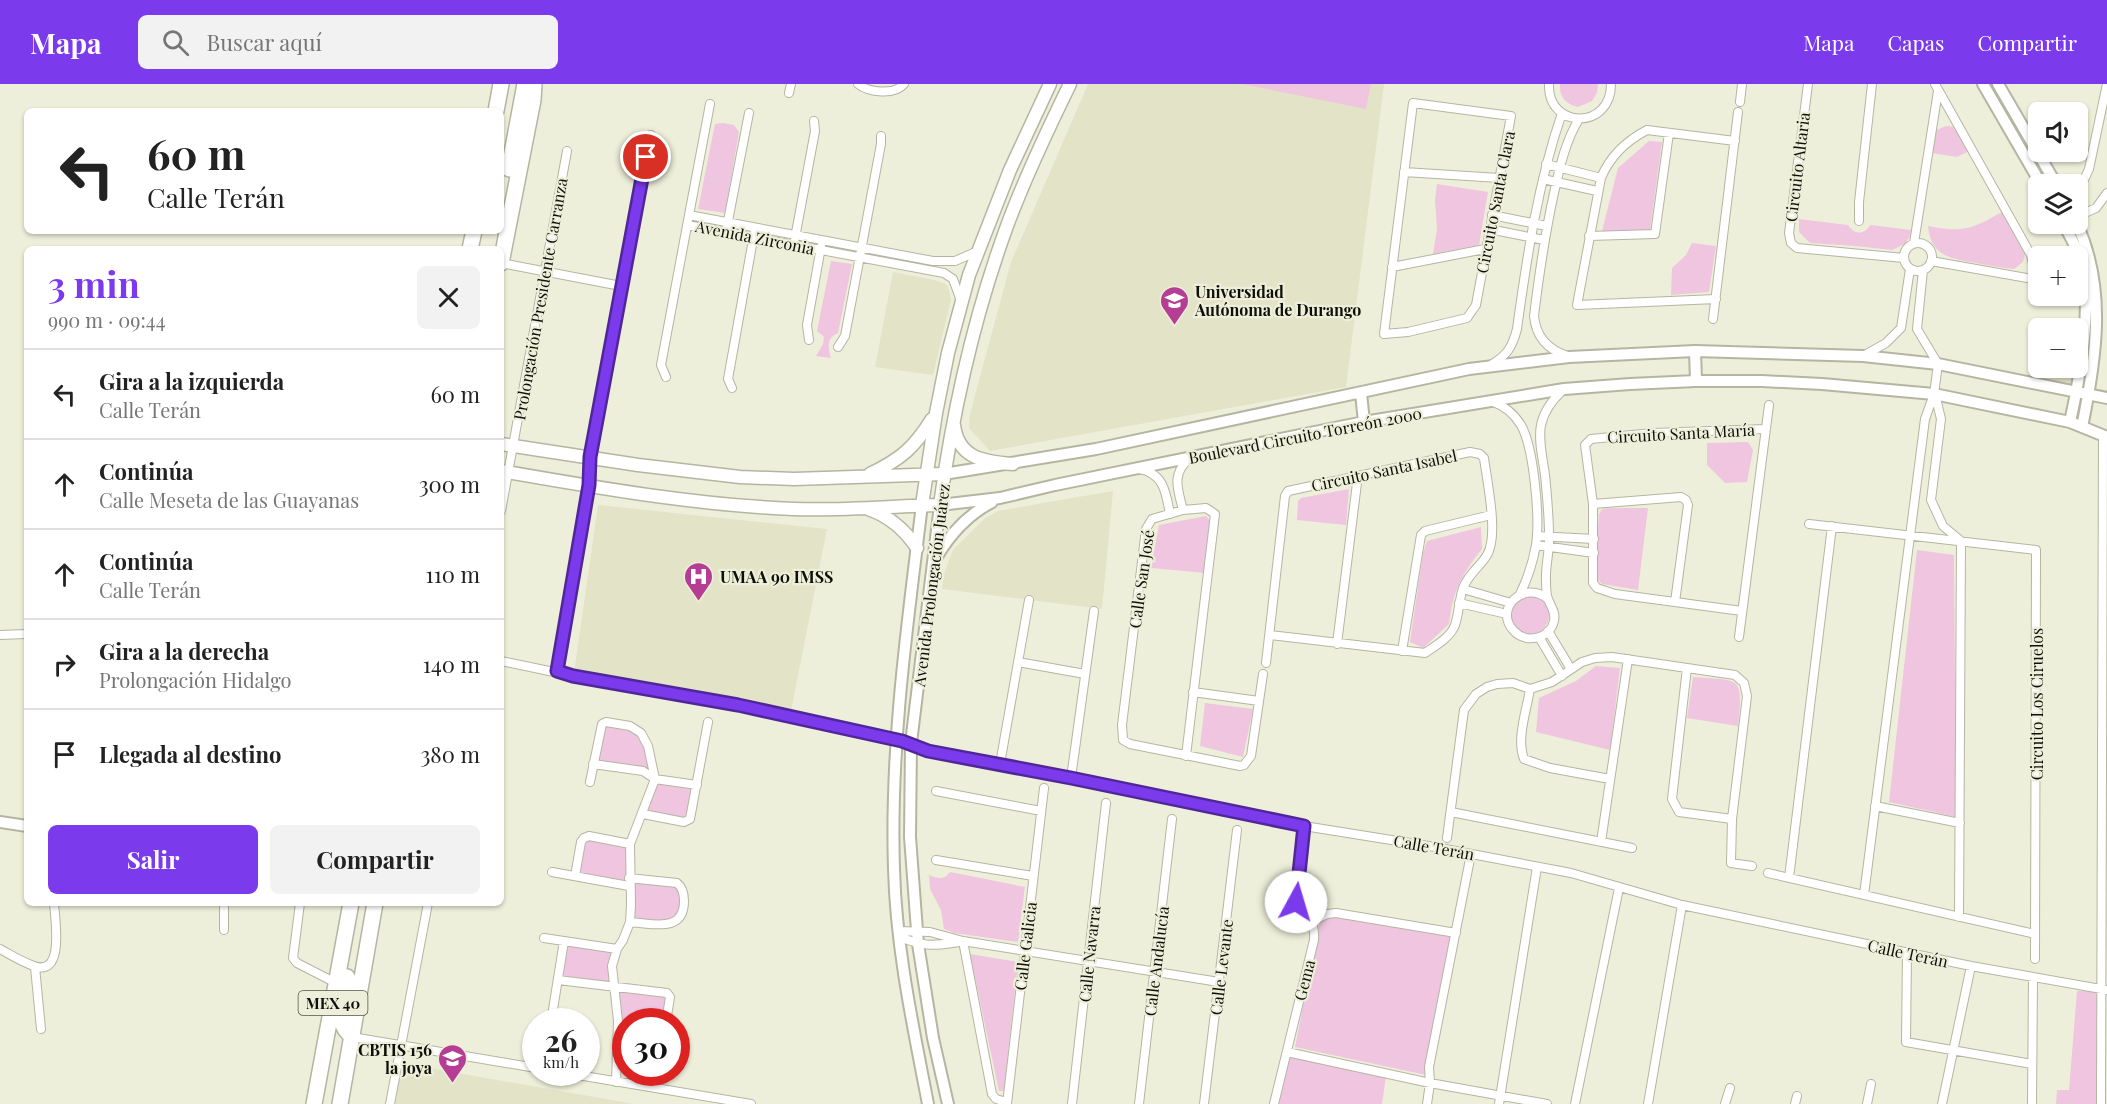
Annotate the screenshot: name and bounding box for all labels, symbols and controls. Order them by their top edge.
search box [138,15,558,69]
text: Mapa [30,24,102,61]
icon: search [159,26,192,59]
text: Buscar aquí [207,27,322,57]
text: Mapa [1803,28,1855,56]
text: Capas [1888,28,1944,56]
text: Compartir [1977,28,2077,56]
map controls [2028,102,2088,378]
button: sound [2028,102,2088,162]
street label: Circuito Altaria [1780,111,1814,223]
text: 60 m [147,125,245,181]
street label: Circuito Santa Clara [1471,129,1519,275]
pin [620,131,671,182]
icon: left [48,132,126,210]
icon: arrive [629,140,662,173]
button: layers [2028,174,2088,234]
street label: Prolongación Presidente Carranza [508,176,572,422]
text: Calle Terán [147,179,285,215]
street label: Avenida Zirconia [693,215,816,259]
button: + [2028,246,2088,306]
text: 3 min [48,259,140,307]
button: close [417,266,480,329]
place label: Universidad Autónoma de Durango [1194,281,1361,320]
school or university icon: Universidad Autónoma de Durango [1158,284,1190,326]
text: 990 m · 09:44 [48,306,166,333]
button: − [2028,318,2088,378]
text: Gira a la izquierda [99,366,284,396]
icon: left [48,378,81,411]
text: 60 m [430,379,480,409]
text: Calle Terán [99,396,201,423]
street label: Boulevard Circuito Torreón 2000 [1186,402,1424,468]
street label: Circuito Santa María [1607,419,1755,447]
street label: Circuito Santa Isabel [1309,444,1459,496]
text: Continúa [99,456,193,486]
icon: ahead [48,468,81,501]
text: 300 m [419,469,480,499]
street label: Avenida Prolongación Juárez [908,482,954,689]
text: Calle Meseta de las Guayanas [99,486,359,513]
street label: Calle San José [1124,528,1158,630]
text: Continúa [99,546,193,576]
icon: ahead [48,558,81,591]
text: 110 m [426,559,480,589]
hospital icon: UMAA 90 IMSS [683,560,715,602]
place label: UMAA 90 IMSS [720,566,833,587]
text: Calle Terán [99,576,201,603]
street label: Circuito Los Ciruelos [2026,628,2047,780]
text: Gira a la derecha [99,636,269,666]
icon: right [48,648,81,681]
text: 140 m [423,649,480,679]
text: Prolongación Hidalgo [99,666,292,693]
icon: arrive [48,738,81,771]
text: Llegada al destino [99,739,281,769]
text: 380 m [420,739,480,769]
button: Salir [48,825,258,894]
button: Compartir [270,825,480,894]
street label: Calle Terán [1392,830,1476,865]
position arrow [1264,870,1328,934]
street label: Calle Galicia [1009,901,1041,991]
street label: Calle Navarra [1073,905,1105,1003]
street label: Calle Andalucía [1139,905,1173,1017]
street label: Calle Levante [1205,918,1237,1016]
street label: Calle Terán [1866,934,1951,972]
street label: Gema [1289,957,1319,1003]
road number: MEX 40 [298,991,368,1015]
speed limit sign: 30 [612,1008,690,1086]
text: 26 [545,1020,577,1060]
place label: CBTIS 156 la joya [358,1039,433,1078]
school or university icon: CBTIS 156 la joya [437,1042,469,1084]
text: km/h [543,1052,579,1072]

